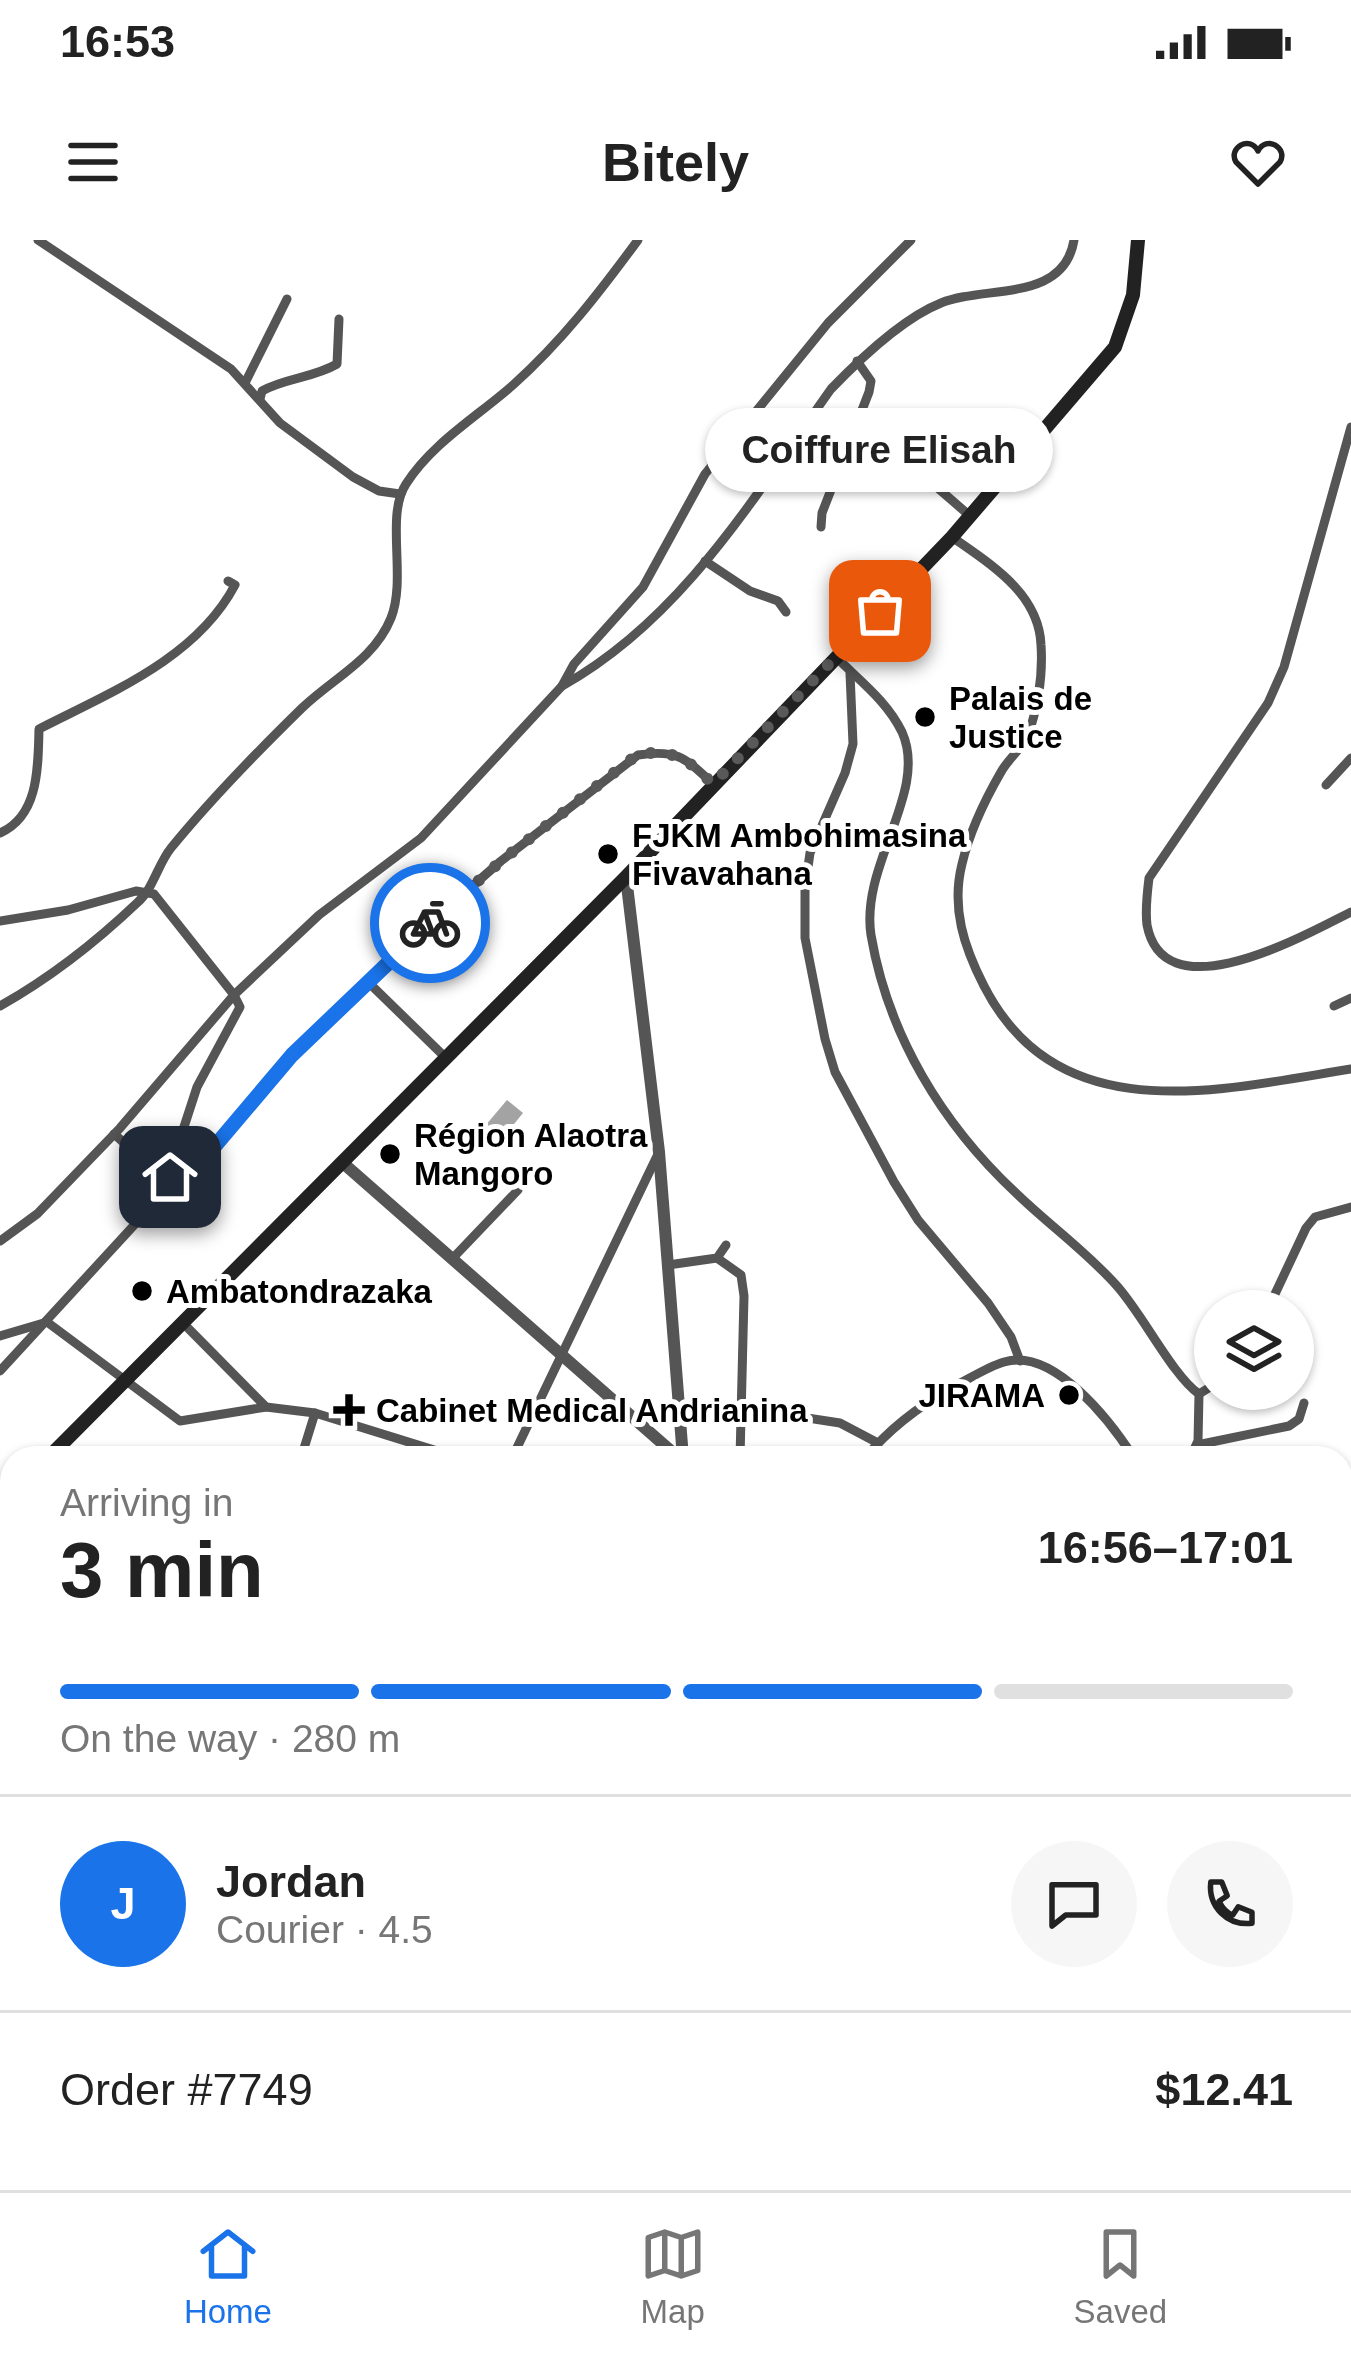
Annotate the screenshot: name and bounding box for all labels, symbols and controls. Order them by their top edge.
text: 16:53 [60,16,175,67]
icon: menu [60,129,126,195]
icon: heart [1225,129,1291,195]
text: Bitely [602,132,749,192]
callout: Coiffure Elisah [706,407,1054,491]
text: Coiffure Elisah [741,428,1017,471]
pin [829,560,931,662]
icon: bag [847,578,913,644]
place label: Palais de Justice [949,680,1092,755]
marker: Palais de Justice [912,704,938,730]
place label: FJKM Ambohimasina Fivavahana [632,817,967,892]
marker: FJKM Ambohimasina Fivavahana [595,841,621,867]
courier [370,863,490,983]
icon: bike [397,890,463,956]
place label: Région Alaotra Mangoro [414,1117,648,1192]
pin [119,1126,221,1228]
marker: Région Alaotra Mangoro [377,1141,403,1167]
icon: home [137,1144,203,1210]
place label: Ambatondrazaka [166,1273,433,1310]
marker: Ambatondrazaka [129,1278,155,1304]
map controls [1194,1290,1314,1410]
button: layers [1194,1290,1314,1410]
place label: JIRAMA [918,1377,1045,1414]
marker: JIRAMA [1056,1382,1082,1408]
place label: Cabinet Medical Andrianina [376,1392,808,1429]
marker: Cabinet Medical Andrianina [333,1394,365,1426]
text: Arriving in [60,1481,233,1524]
text: 16:56–17:01 [1038,1522,1293,1573]
text: 3 min [60,1526,264,1614]
text: On the way · 280 m [60,1717,400,1760]
button: chat [1011,1841,1137,1967]
button: phone [1167,1841,1293,1967]
text: Jordan [216,1856,366,1907]
text: J [110,1878,136,1929]
text: Courier · 4.5 [216,1908,433,1951]
text: Order #7749 [60,2064,313,2115]
text: $12.41 [1155,2064,1293,2115]
tab: Home [184,2221,272,2331]
tab: Map [640,2221,706,2331]
tab: Saved [1074,2221,1167,2331]

